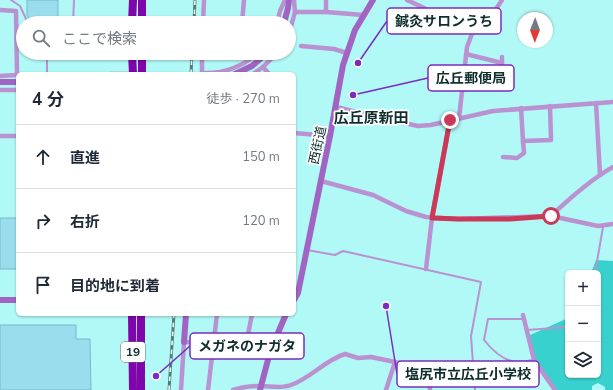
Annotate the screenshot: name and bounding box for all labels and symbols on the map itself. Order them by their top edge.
callout: 鍼灸サロンうち [387,8,501,34]
text: 鍼灸サロンうち [395,12,493,31]
north arrow [517,12,553,48]
callout: 広丘郵便局 [428,65,514,91]
text: 広丘郵便局 [436,69,506,88]
district label: 広丘原新田 [333,108,409,128]
route end [441,111,459,129]
street label: 西街道 [305,124,331,166]
route start [542,207,560,225]
callout: メガネのナガタ [190,333,304,359]
text: メガネのナガタ [198,337,296,356]
road number: 19 [121,342,145,362]
callout: 塩尻市立広丘小学校 [397,361,539,387]
text: 塩尻市立広丘小学校 [405,365,531,384]

